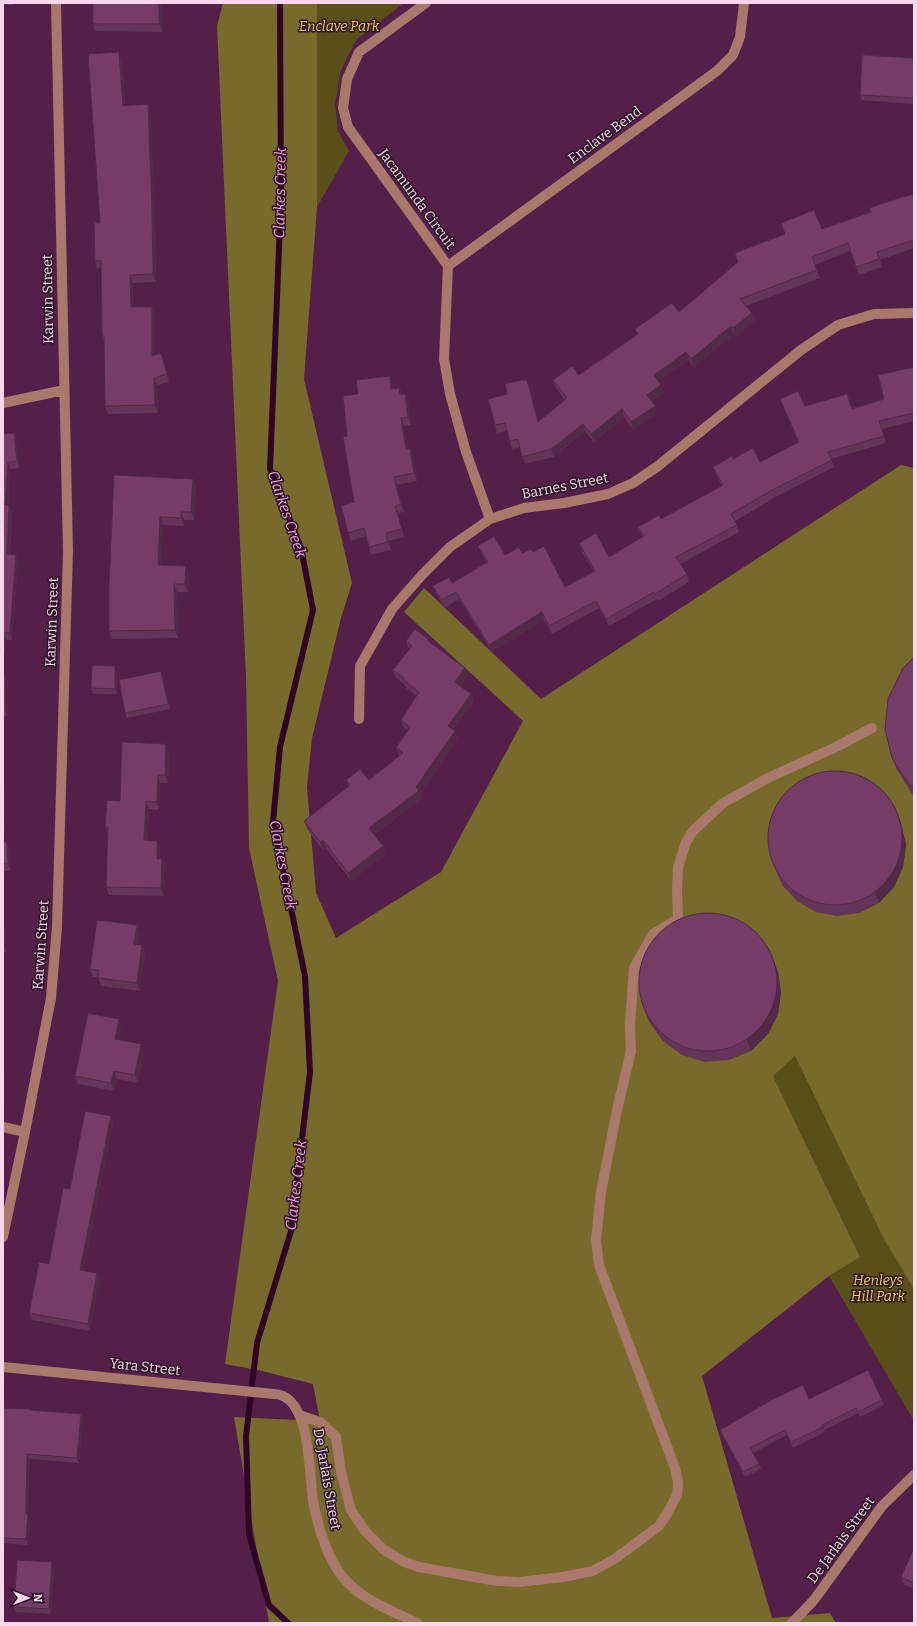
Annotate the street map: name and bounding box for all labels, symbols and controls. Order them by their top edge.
park label: Enclave Park [299,18,380,35]
street label: Enclave Bend [565,103,645,167]
street label: Jacamunda Circuit [374,145,459,252]
water label: Clarkes Creek [270,147,290,239]
street label: Karwin Street [39,254,57,344]
water label: Clarkes Creek [264,468,311,561]
street label: Barnes Street [520,469,610,503]
street label: Karwin Street [42,577,62,667]
water label: Clarkes Creek [265,819,301,912]
street label: Karwin Street [29,900,53,990]
water label: Clarkes Creek [282,1138,311,1231]
park label: Henleys Hill Park [851,1272,906,1305]
street label: Yara Street [109,1355,181,1379]
street label: De Jarlais Street [310,1427,344,1531]
street label: De Jarlais Street [804,1493,878,1587]
north arrow [8,1578,48,1618]
text: N [31,1594,44,1603]

